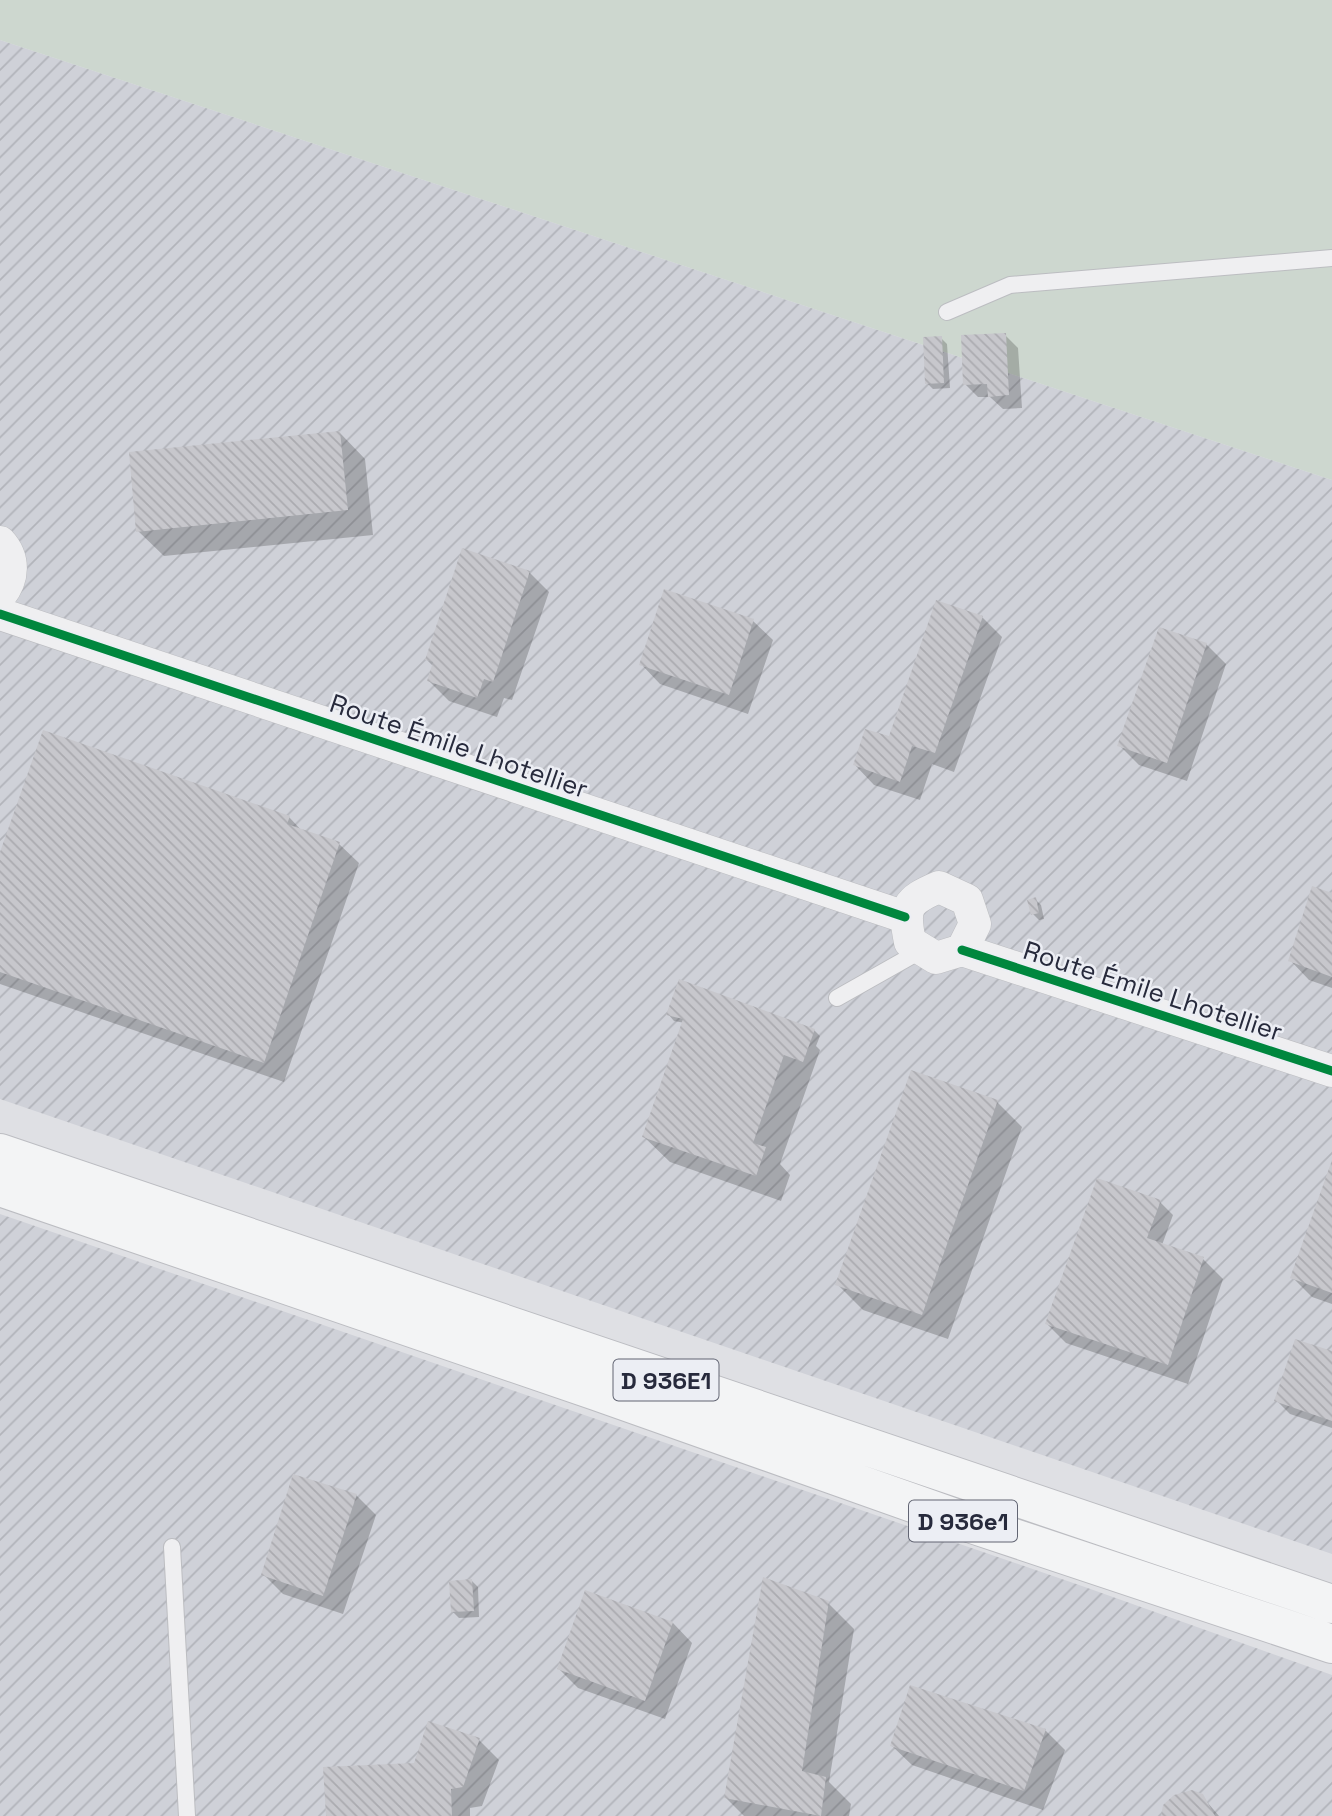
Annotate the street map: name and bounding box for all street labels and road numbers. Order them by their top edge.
street label: Route Émile Lhotellier [326,686,592,806]
street label: Route Émile Lhotellier [1019,933,1287,1049]
road number: D 936E1 [614,1360,718,1400]
road number: D 936e1 [909,1500,1017,1541]

